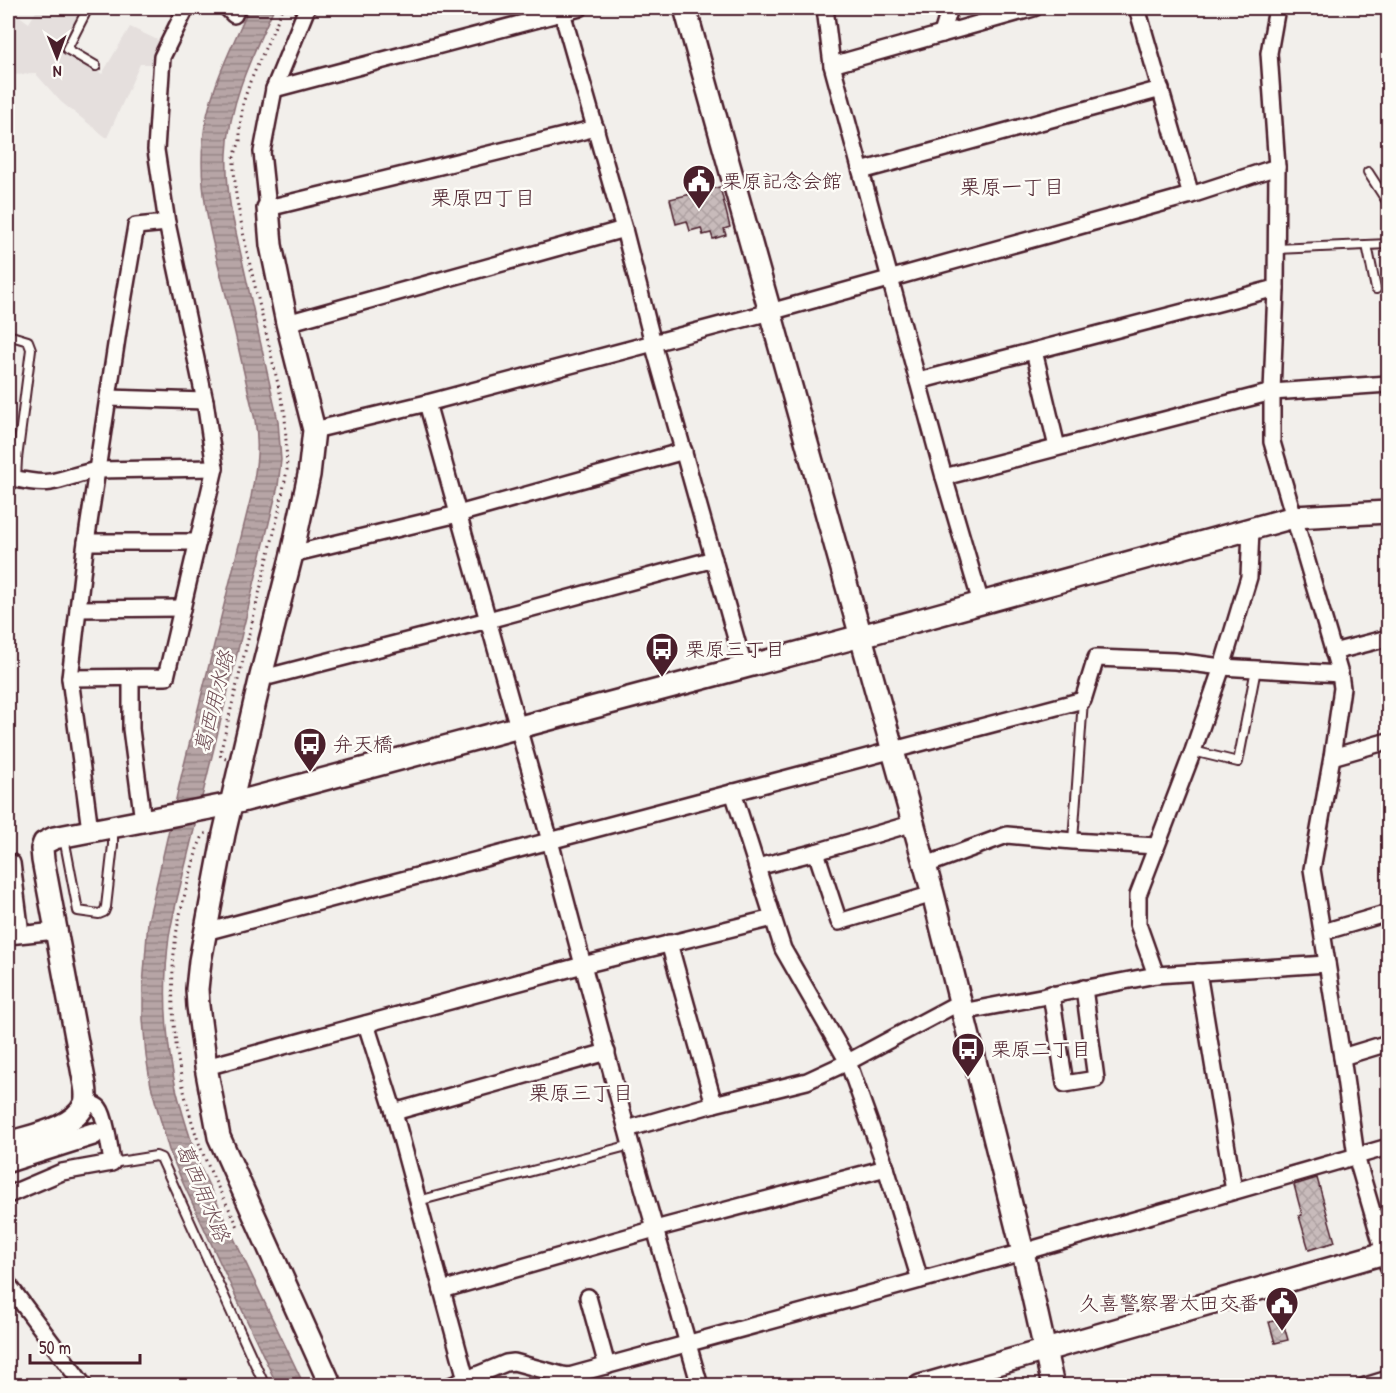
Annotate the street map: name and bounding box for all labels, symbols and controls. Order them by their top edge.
north arrow [27,27,87,87]
text: N [52,61,62,83]
public building icon: 栗原記念会館 [681,163,717,210]
place label: 栗原記念会館 [722,167,842,194]
district label: 栗原一丁目 [960,172,1065,201]
district label: 栗原四丁目 [431,183,536,212]
bus stop icon: 栗原三丁目 [644,631,680,678]
place label: 栗原三丁目 [685,635,785,662]
water label: 葛西用水路 [187,646,241,756]
bus stop icon: 弁天橋 [292,726,328,773]
place label: 弁天橋 [333,730,393,757]
bus stop icon: 栗原二丁目 [950,1031,986,1078]
place label: 栗原二丁目 [991,1035,1091,1062]
district label: 栗原三丁目 [529,1078,634,1107]
water label: 葛西用水路 [170,1138,238,1247]
public building icon: 久喜警察署太田交番 [1264,1285,1300,1332]
place label: 久喜警察署太田交番 [1079,1289,1259,1316]
scale bar [30,1327,140,1365]
text: 50 m [39,1335,71,1360]

